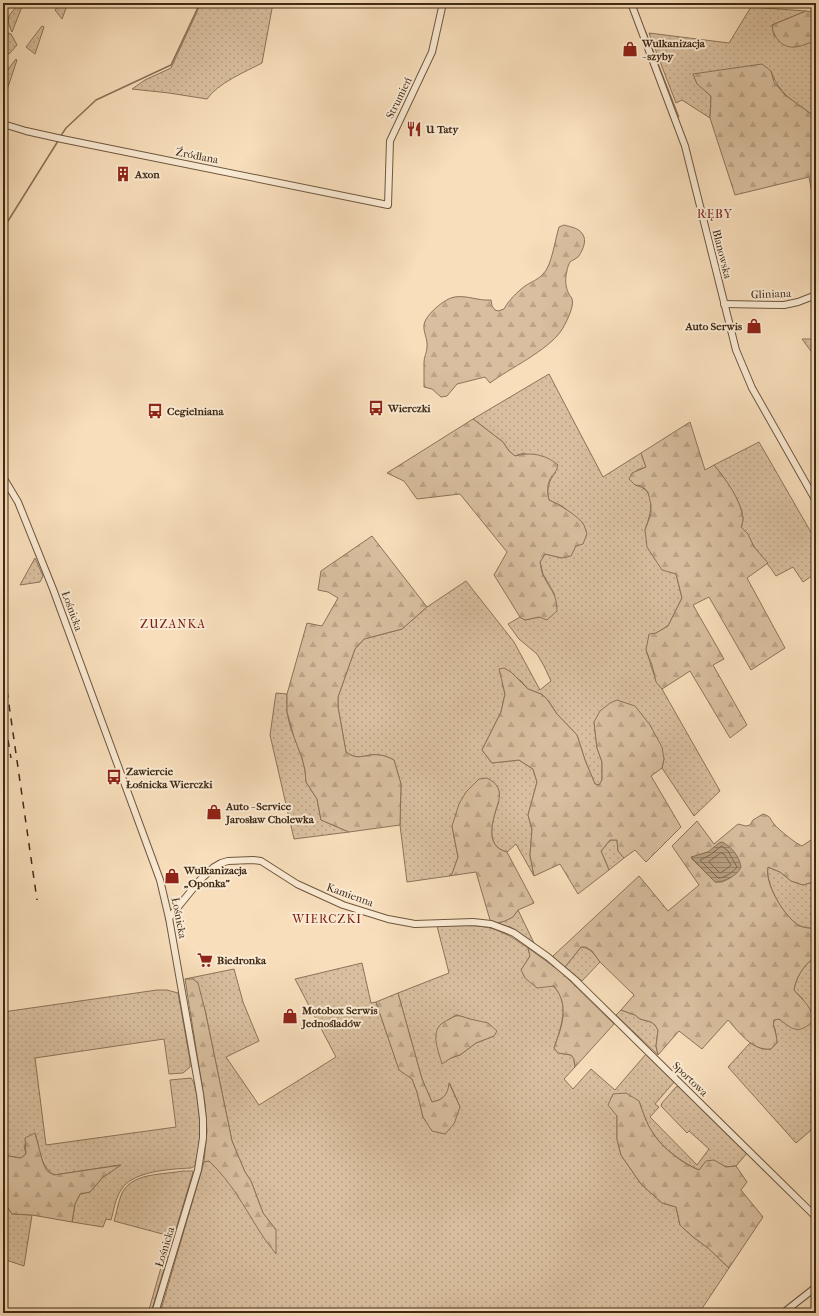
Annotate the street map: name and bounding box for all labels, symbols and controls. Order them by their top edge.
place label: Wulkanizacja - szyby [641,37,706,63]
shop icon: Wulkanizacja - szyby [621,40,639,58]
street label: Strumień [383,75,415,121]
restaurant icon: U Taty [405,120,423,138]
place label: U Taty [425,123,459,136]
street label: Źródlana [175,145,220,167]
building icon: Axon [114,165,132,183]
place label: Axon [134,168,160,181]
district label: RĘBY [697,207,733,221]
street label: Blanowska [710,228,735,281]
street label: Gliniana [751,287,792,301]
shop icon: Auto Serwis [745,317,763,335]
place label: Auto Serwis [685,320,742,333]
bus stop icon: Wierczki [367,399,385,417]
bus stop icon: Cegielniana [146,402,164,420]
place label: Wierczki [387,402,431,415]
place label: Cegielniana [167,405,224,418]
street label: Łośnicka [59,589,86,634]
district label: ZUZANKA [140,617,206,631]
place label: Zawiercie Łośnicka Wierczki [126,765,213,791]
bus stop icon: Zawiercie Łośnicka Wierczki [105,768,123,786]
place label: Auto - Service Jarosław Cholewka [225,800,315,826]
shop icon: Auto - Service Jarosław Cholewka [205,803,223,821]
place label: Wulkanizacja „Oponka” [183,864,248,890]
shop icon: Wulkanizacja „Oponka” [163,867,181,885]
street label: Kamienna [325,881,376,910]
street label: Łośnicka [169,896,190,940]
district label: WIERCZKI [291,912,362,926]
supermarket icon: Biedronka [196,951,214,969]
place label: Biedronka [217,954,267,967]
place label: Motobox Serwis Jednośladów [301,1004,378,1030]
shop icon: Motobox Serwis Jednośladów [281,1007,299,1025]
street label: Sportowa [670,1059,711,1100]
street label: Łośnicka [153,1224,178,1269]

